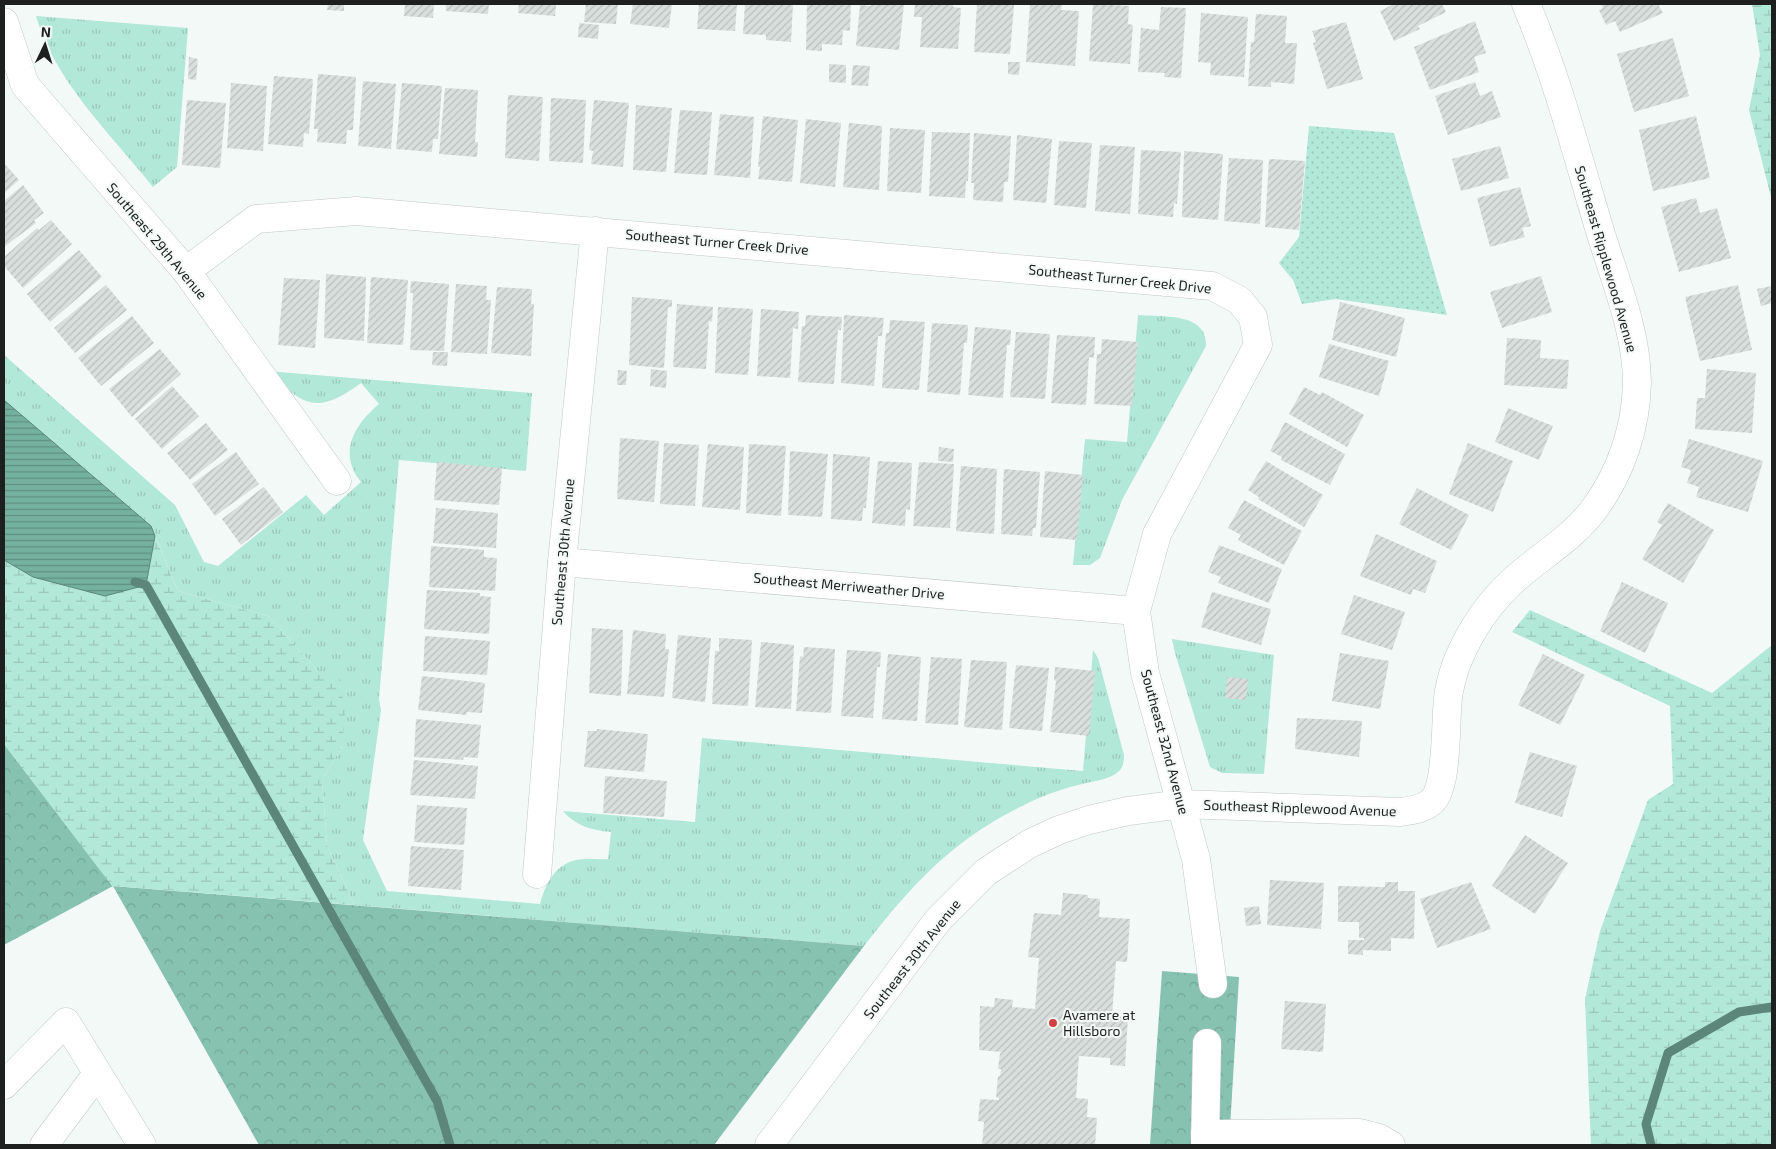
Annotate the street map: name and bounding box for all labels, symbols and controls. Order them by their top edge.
north arrow [20,20,70,70]
text: N [40,23,52,40]
street label: Southeast Ripplewood Avenue [1572,164,1641,354]
street label: Southeast 29th Avenue [104,179,211,302]
street label: Southeast Turner Creek Drive [625,225,809,258]
street label: Southeast Turner Creek Drive [1028,260,1212,297]
street label: Southeast 30th Avenue [548,478,577,626]
street label: Southeast Merriweather Drive [753,569,945,602]
street label: Southeast 32nd Avenue [1138,667,1193,816]
street label: Southeast Ripplewood Avenue [1203,796,1397,819]
street label: Southeast 30th Avenue [860,895,964,1022]
place label: Avamere at Hillsboro [1063,1006,1135,1039]
marker: Avamere at Hillsboro [1047,1017,1059,1029]

